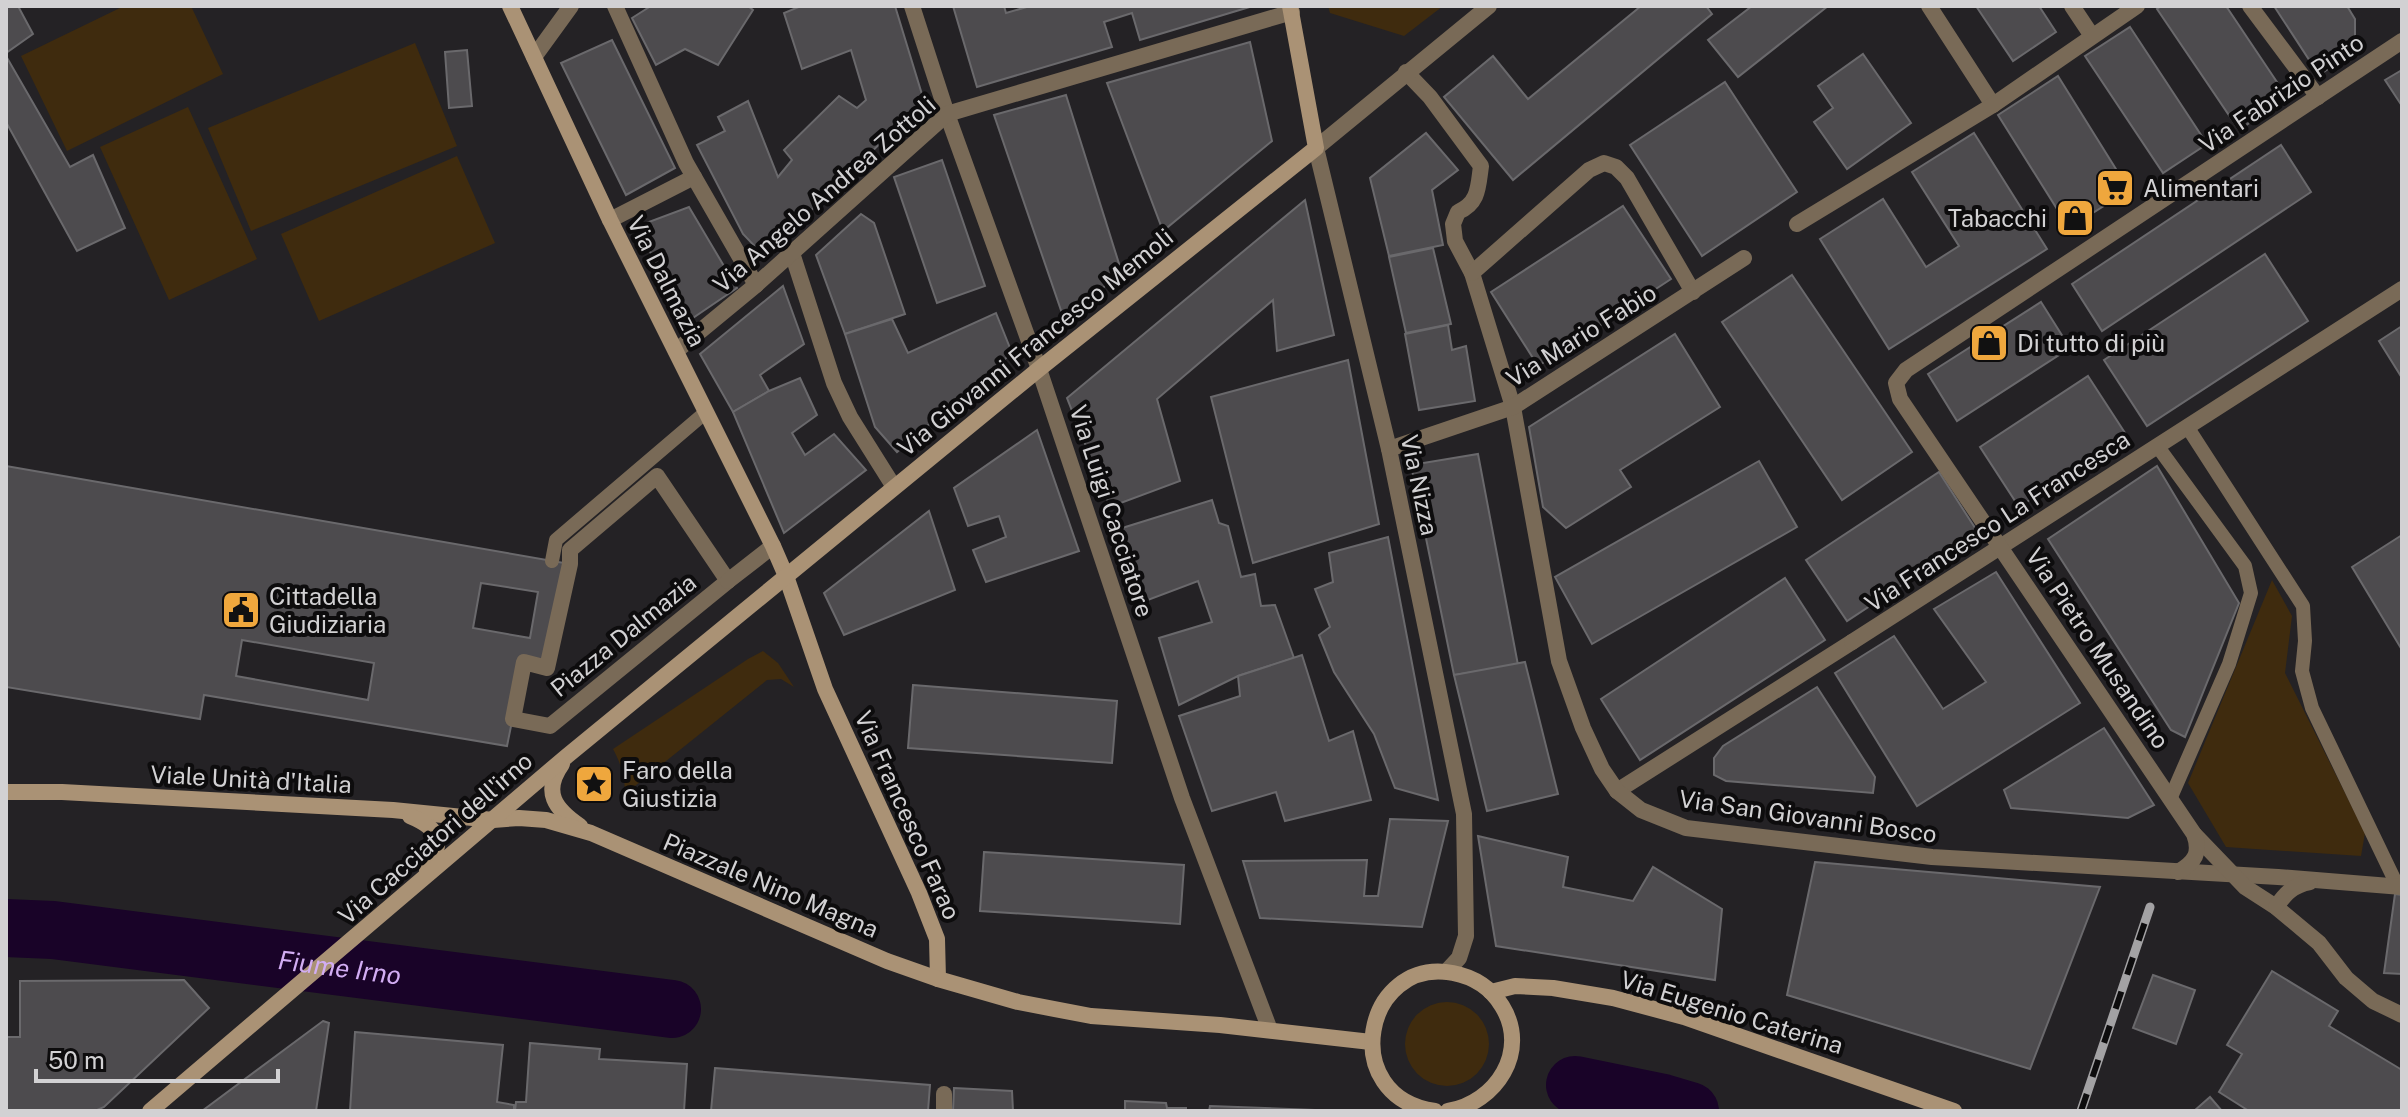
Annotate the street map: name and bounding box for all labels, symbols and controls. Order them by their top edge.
street label: Via Fabrizio Pinto [2194,28,2368,158]
street label: Via Angelo Andrea Zottoli [707,90,941,298]
supermarket icon: Alimentari [2094,167,2136,209]
place label: Alimentari [2143,174,2259,202]
shop icon: Tabacchi [2054,197,2096,239]
place label: Tabacchi [1948,204,2047,232]
street label: Via Dalmazia [622,211,712,351]
street label: Via Giovanni Francesco Memoli [892,222,1178,462]
street label: Via Mario Fabio [1501,278,1661,392]
shop icon: Di tutto di più [1968,322,2010,364]
place label: Di tutto di più [2017,329,2165,357]
street label: Via Luigi Cacciatore [1064,401,1160,621]
street label: Via Francesco La Francesca [1859,425,2135,617]
street label: Via Nizza [1396,432,1444,538]
street label: Via Pietro Musandino [2020,542,2176,754]
street label: Piazza Dalmazia [545,568,701,702]
place label: Cittadella Giudiziaria [269,582,386,638]
public building icon: Cittadella Giudiziaria [220,589,262,631]
street label: Via Francesco Farao [849,706,967,924]
street label: Via Cacciatori dell'irno [332,746,538,930]
place label: Faro della Giustizia [622,756,733,812]
street label: Viale Unità d'Italia [150,760,352,798]
place icon: Faro della Giustizia [573,763,615,805]
street label: Via San Giovanni Bosco [1677,784,1939,848]
street label: Piazzale Nino Magna [659,827,883,943]
water label: Fiume Irno [276,944,403,990]
street label: Via Eugenio Caterina [1617,965,1847,1059]
scale bar [36,1033,278,1083]
text: 50 m [48,1046,105,1074]

